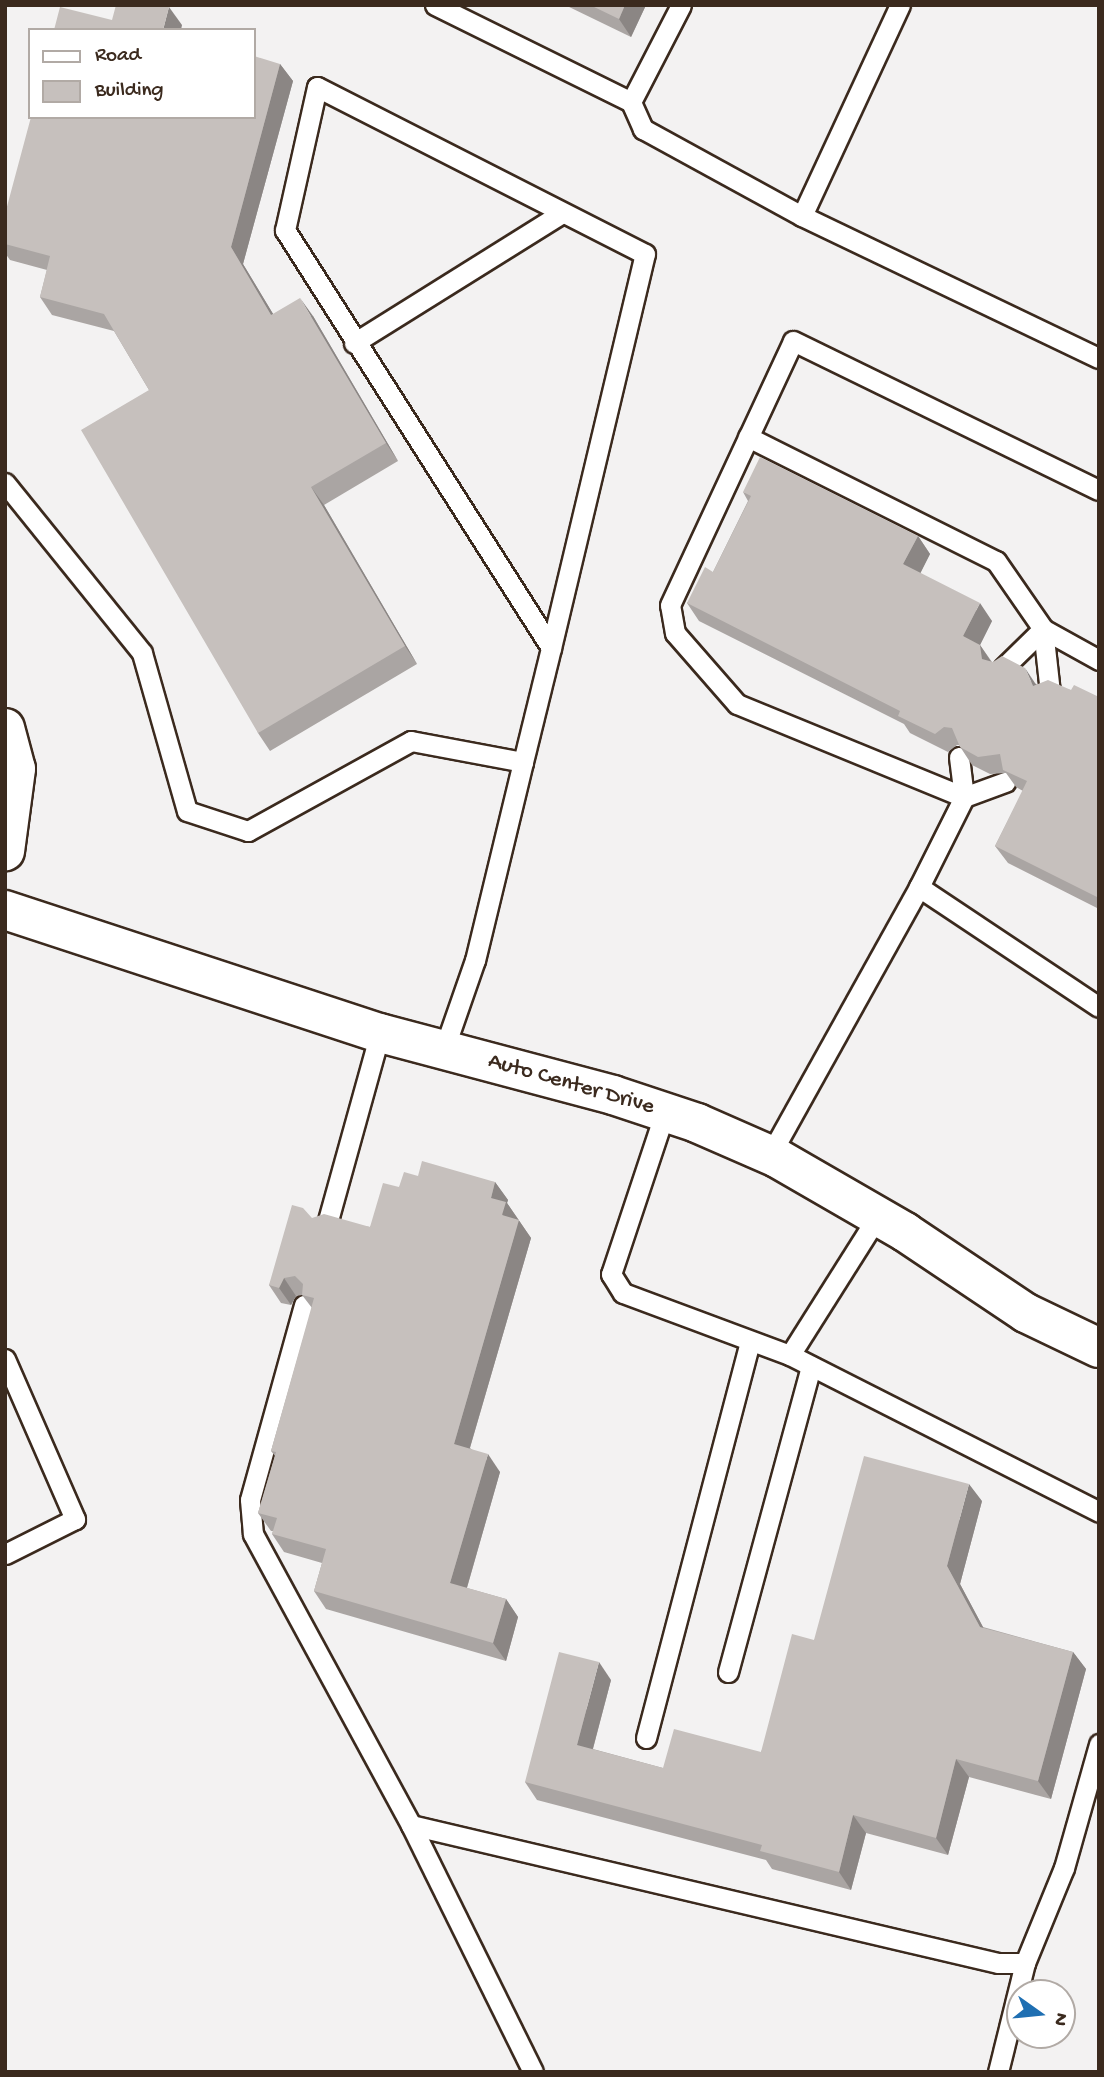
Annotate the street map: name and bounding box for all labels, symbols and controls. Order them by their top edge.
legend [28,28,256,119]
text: Road [95,44,141,69]
text: Building [95,79,164,104]
street label: Auto Center Drive [485,1048,657,1122]
north arrow [1006,1979,1076,2049]
text: N [1047,2010,1073,2028]

